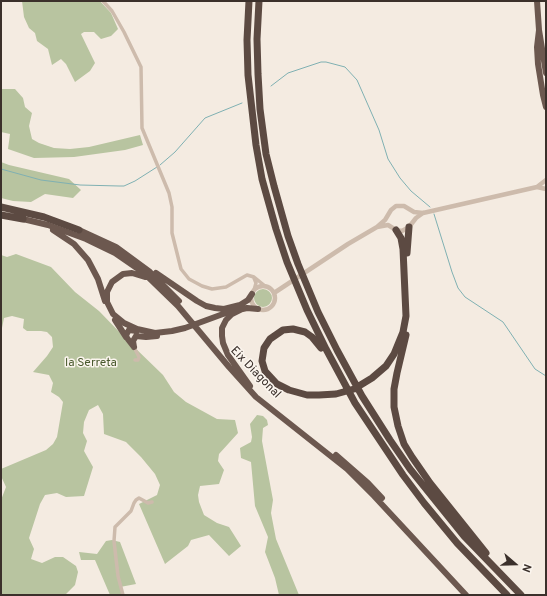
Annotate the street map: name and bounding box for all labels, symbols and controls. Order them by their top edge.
street label: Eix Diagonal [227,344,283,402]
park label: la Serreta [65,357,117,371]
north arrow [495,544,535,584]
text: N [518,562,534,574]

